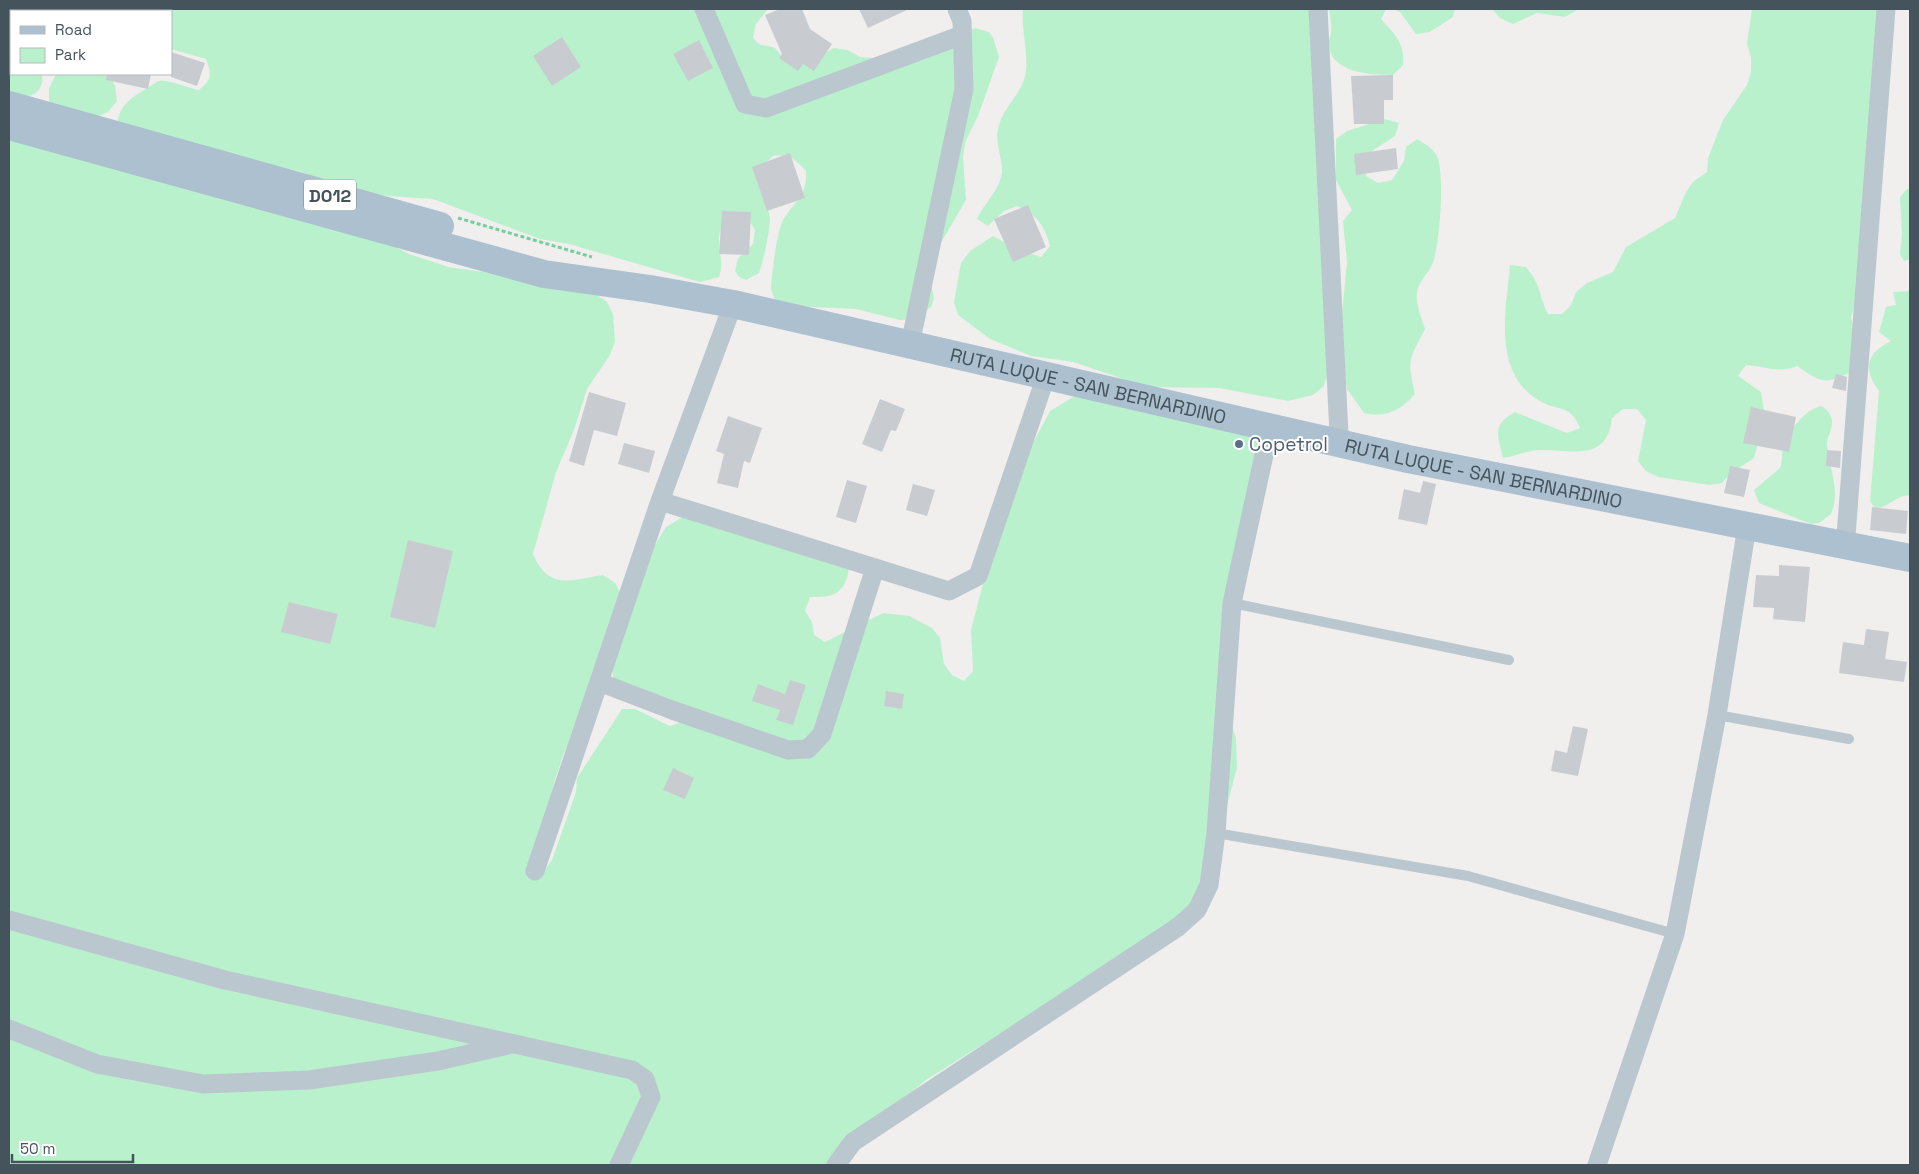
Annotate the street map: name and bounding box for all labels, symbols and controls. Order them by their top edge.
legend [10,10,172,75]
text: Road [55,20,92,39]
text: Park [55,45,86,64]
road number: D012 [304,180,356,210]
street label: RUTA LUQUE - SAN BERNARDINO [948,342,1229,429]
place label: Copetrol [1249,432,1328,457]
street label: RUTA LUQUE - SAN BERNARDINO [1342,432,1625,514]
marker: Copetrol [1233,438,1245,450]
scale bar [12,1132,134,1164]
text: 50 m [20,1139,55,1158]

